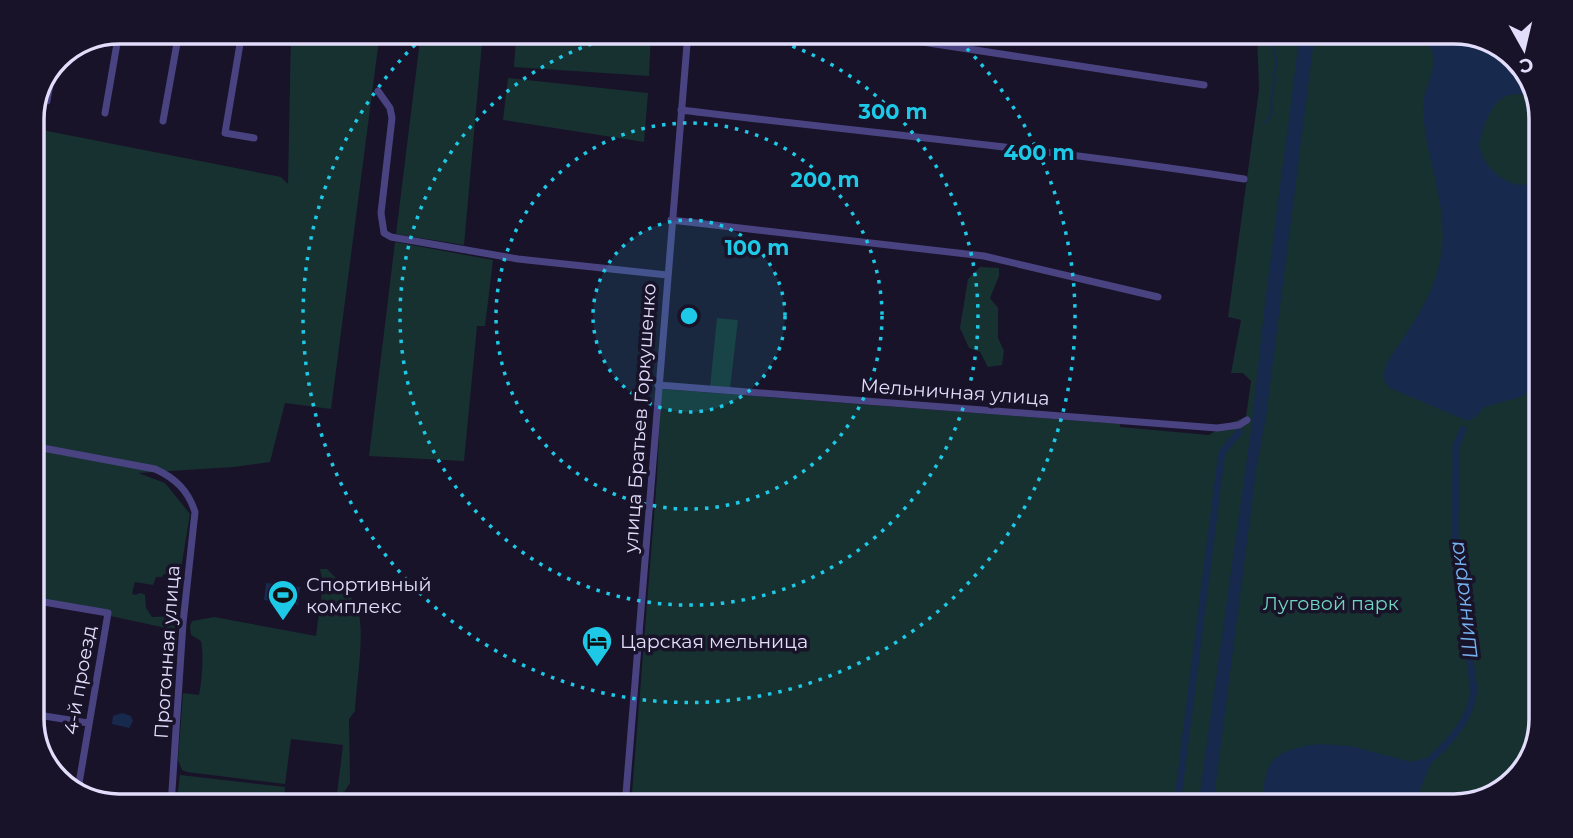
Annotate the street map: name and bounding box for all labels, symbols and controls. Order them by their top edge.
north arrow [1489,14,1559,84]
text: С [1518,53,1535,78]
text: 300 m [858,99,927,124]
text: 400 m [1004,140,1074,165]
text: 200 m [791,167,859,192]
text: 100 m [725,235,789,260]
street label: улица Братьев Горкушенко [619,282,661,555]
centre of rings [677,304,701,328]
street label: Мельничная улица [860,374,1050,410]
water label: Шинкарка [1443,540,1483,660]
street label: Прогонная улица [149,564,185,740]
place label: Спортивный комплекс [306,573,432,618]
sports icon: Спортивный комплекс [266,578,300,622]
park label: Луговой парк [1263,592,1399,615]
street label: 4-й проезд [59,624,101,736]
hotel icon: Царская мельница [580,624,614,668]
place label: Царская мельница [620,630,808,653]

